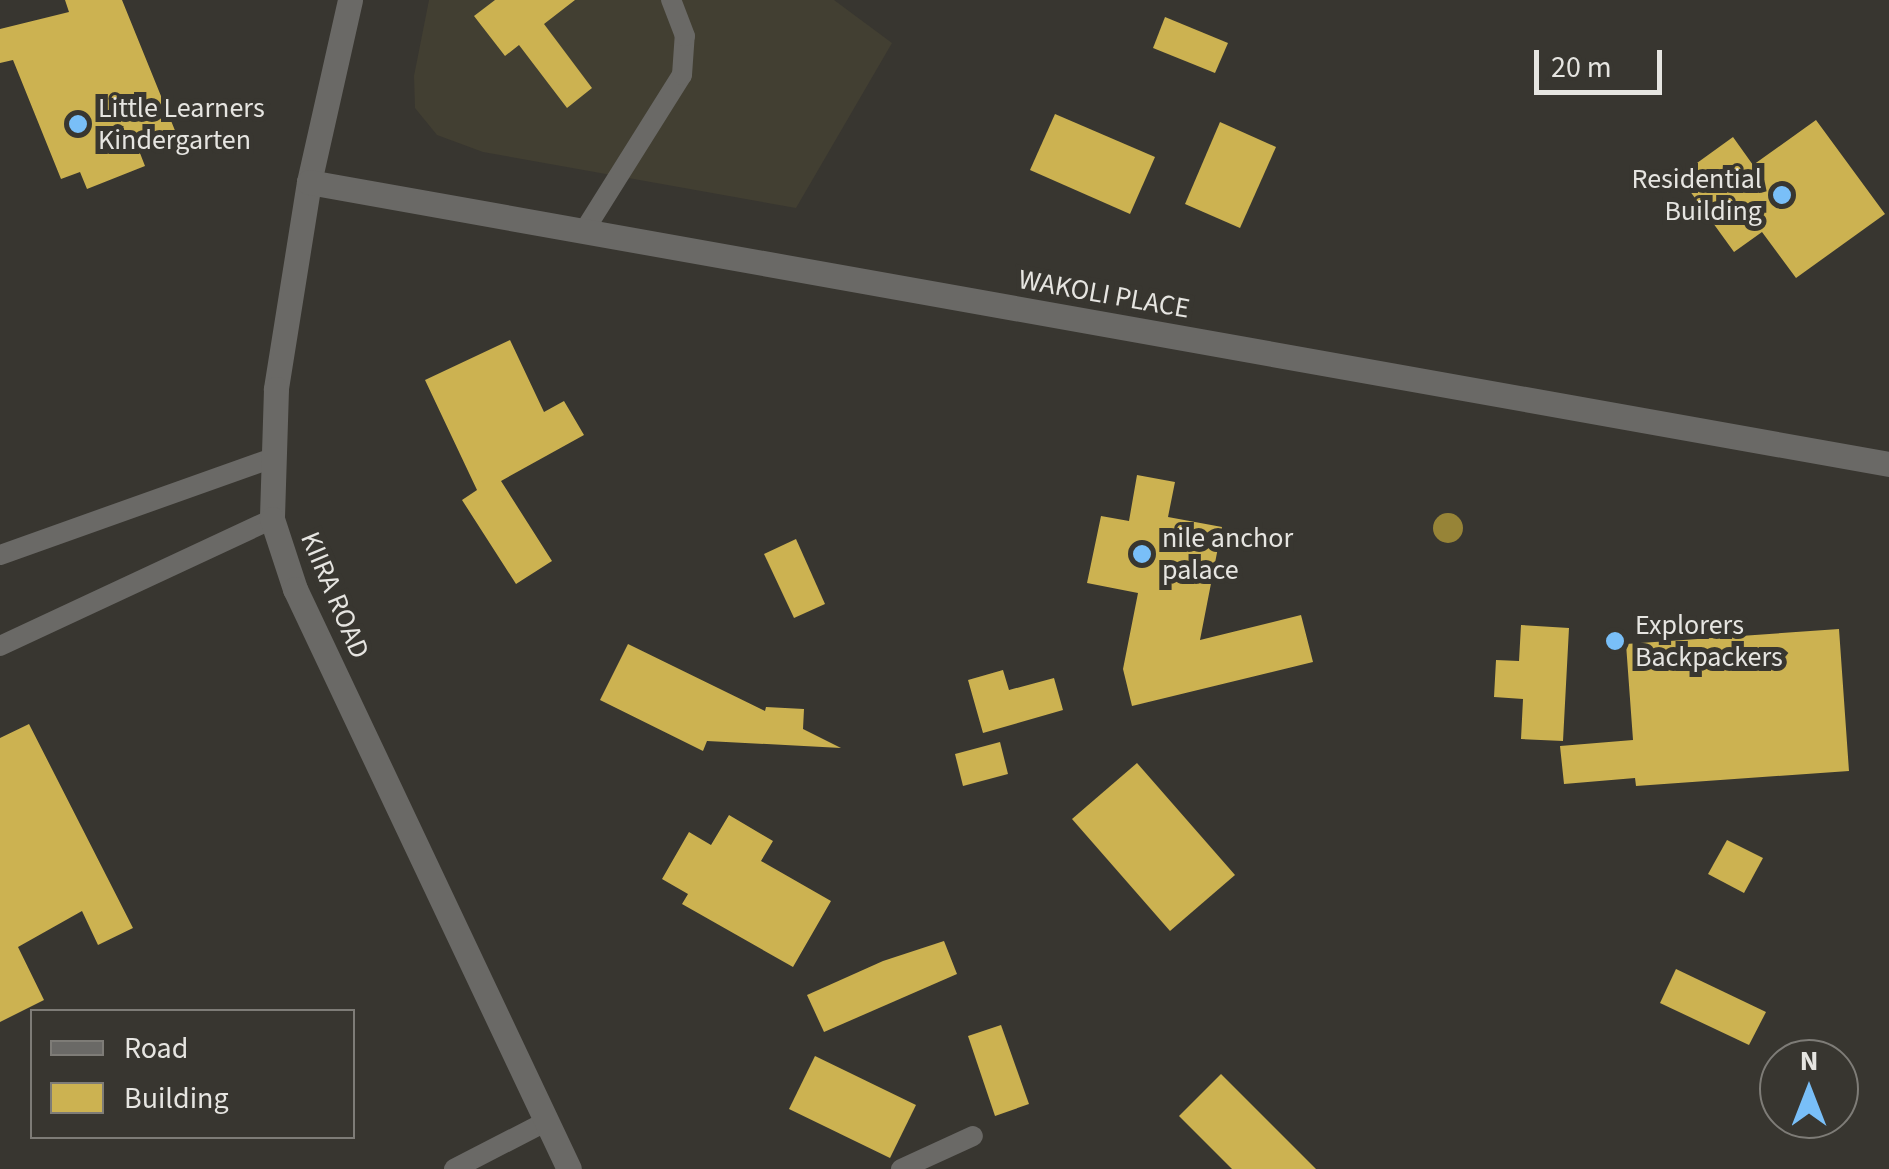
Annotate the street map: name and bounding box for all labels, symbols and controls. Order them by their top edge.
scale bar [1539,30,1666,92]
text: 20 m [1551,46,1612,89]
place label: Little Learners Kindergarten [98,91,265,157]
marker: Little Learners Kindergarten [67,113,89,135]
place label: Residential Building [1631,162,1762,228]
marker: Residential Building [1771,184,1793,206]
street label: WAKOLI PLACE [1016,262,1192,326]
place label: nile anchor palace [1162,521,1293,587]
street label: KIIRA ROAD [293,527,377,663]
marker: nile anchor palace [1131,543,1153,565]
place label: Explorers Backpackers [1635,608,1783,674]
marker: Explorers Backpackers [1604,630,1626,652]
legend [30,1009,355,1139]
text: Road [124,1027,188,1070]
north arrow [1759,1039,1859,1139]
text: N [1800,1041,1818,1081]
text: Building [124,1077,229,1120]

